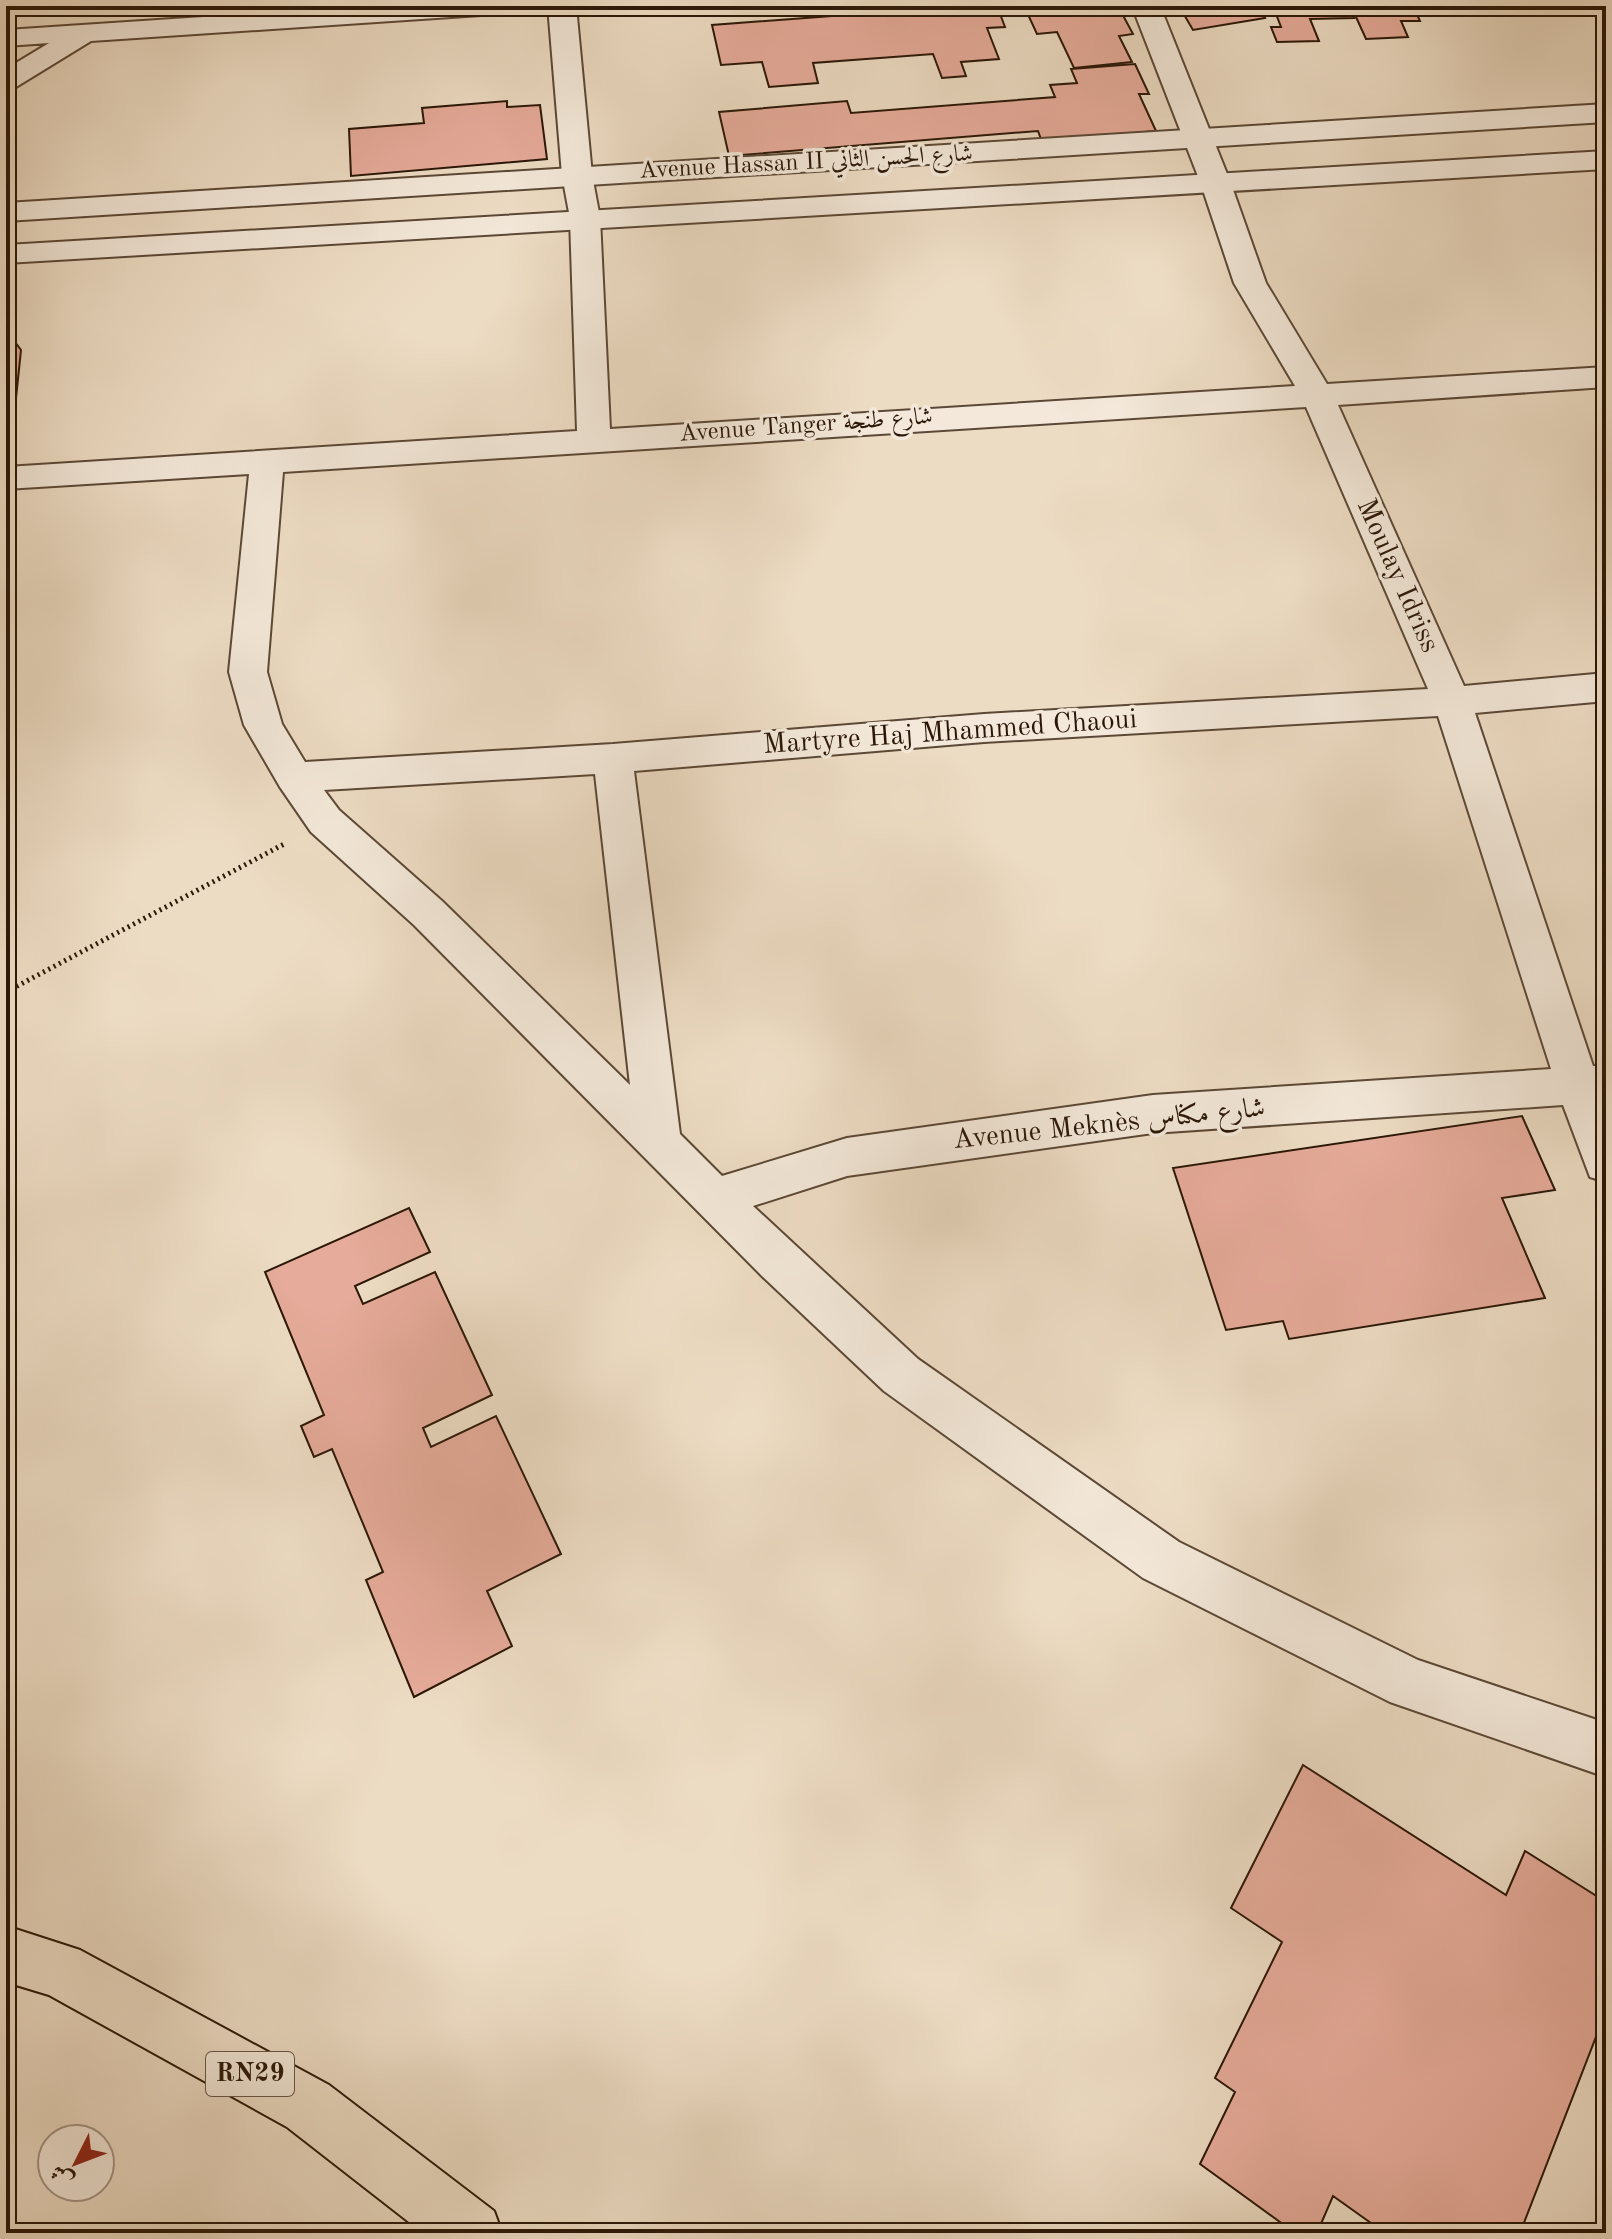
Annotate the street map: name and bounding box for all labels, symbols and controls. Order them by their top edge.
street label: Avenue Hassan II شارع الحسن الثاني [639,142,974,190]
street label: Avenue Tanger شارع طنجة [678,405,934,453]
street label: Moulay Idriss [1351,495,1443,657]
street label: Martyre Haj Mhammed Chaoui [762,706,1138,760]
street label: Avenue Meknès شارع مكناس [952,1095,1267,1162]
road number: RN29 [206,2052,294,2096]
north arrow [36,2123,116,2203]
text: ش [47,2160,78,2191]

